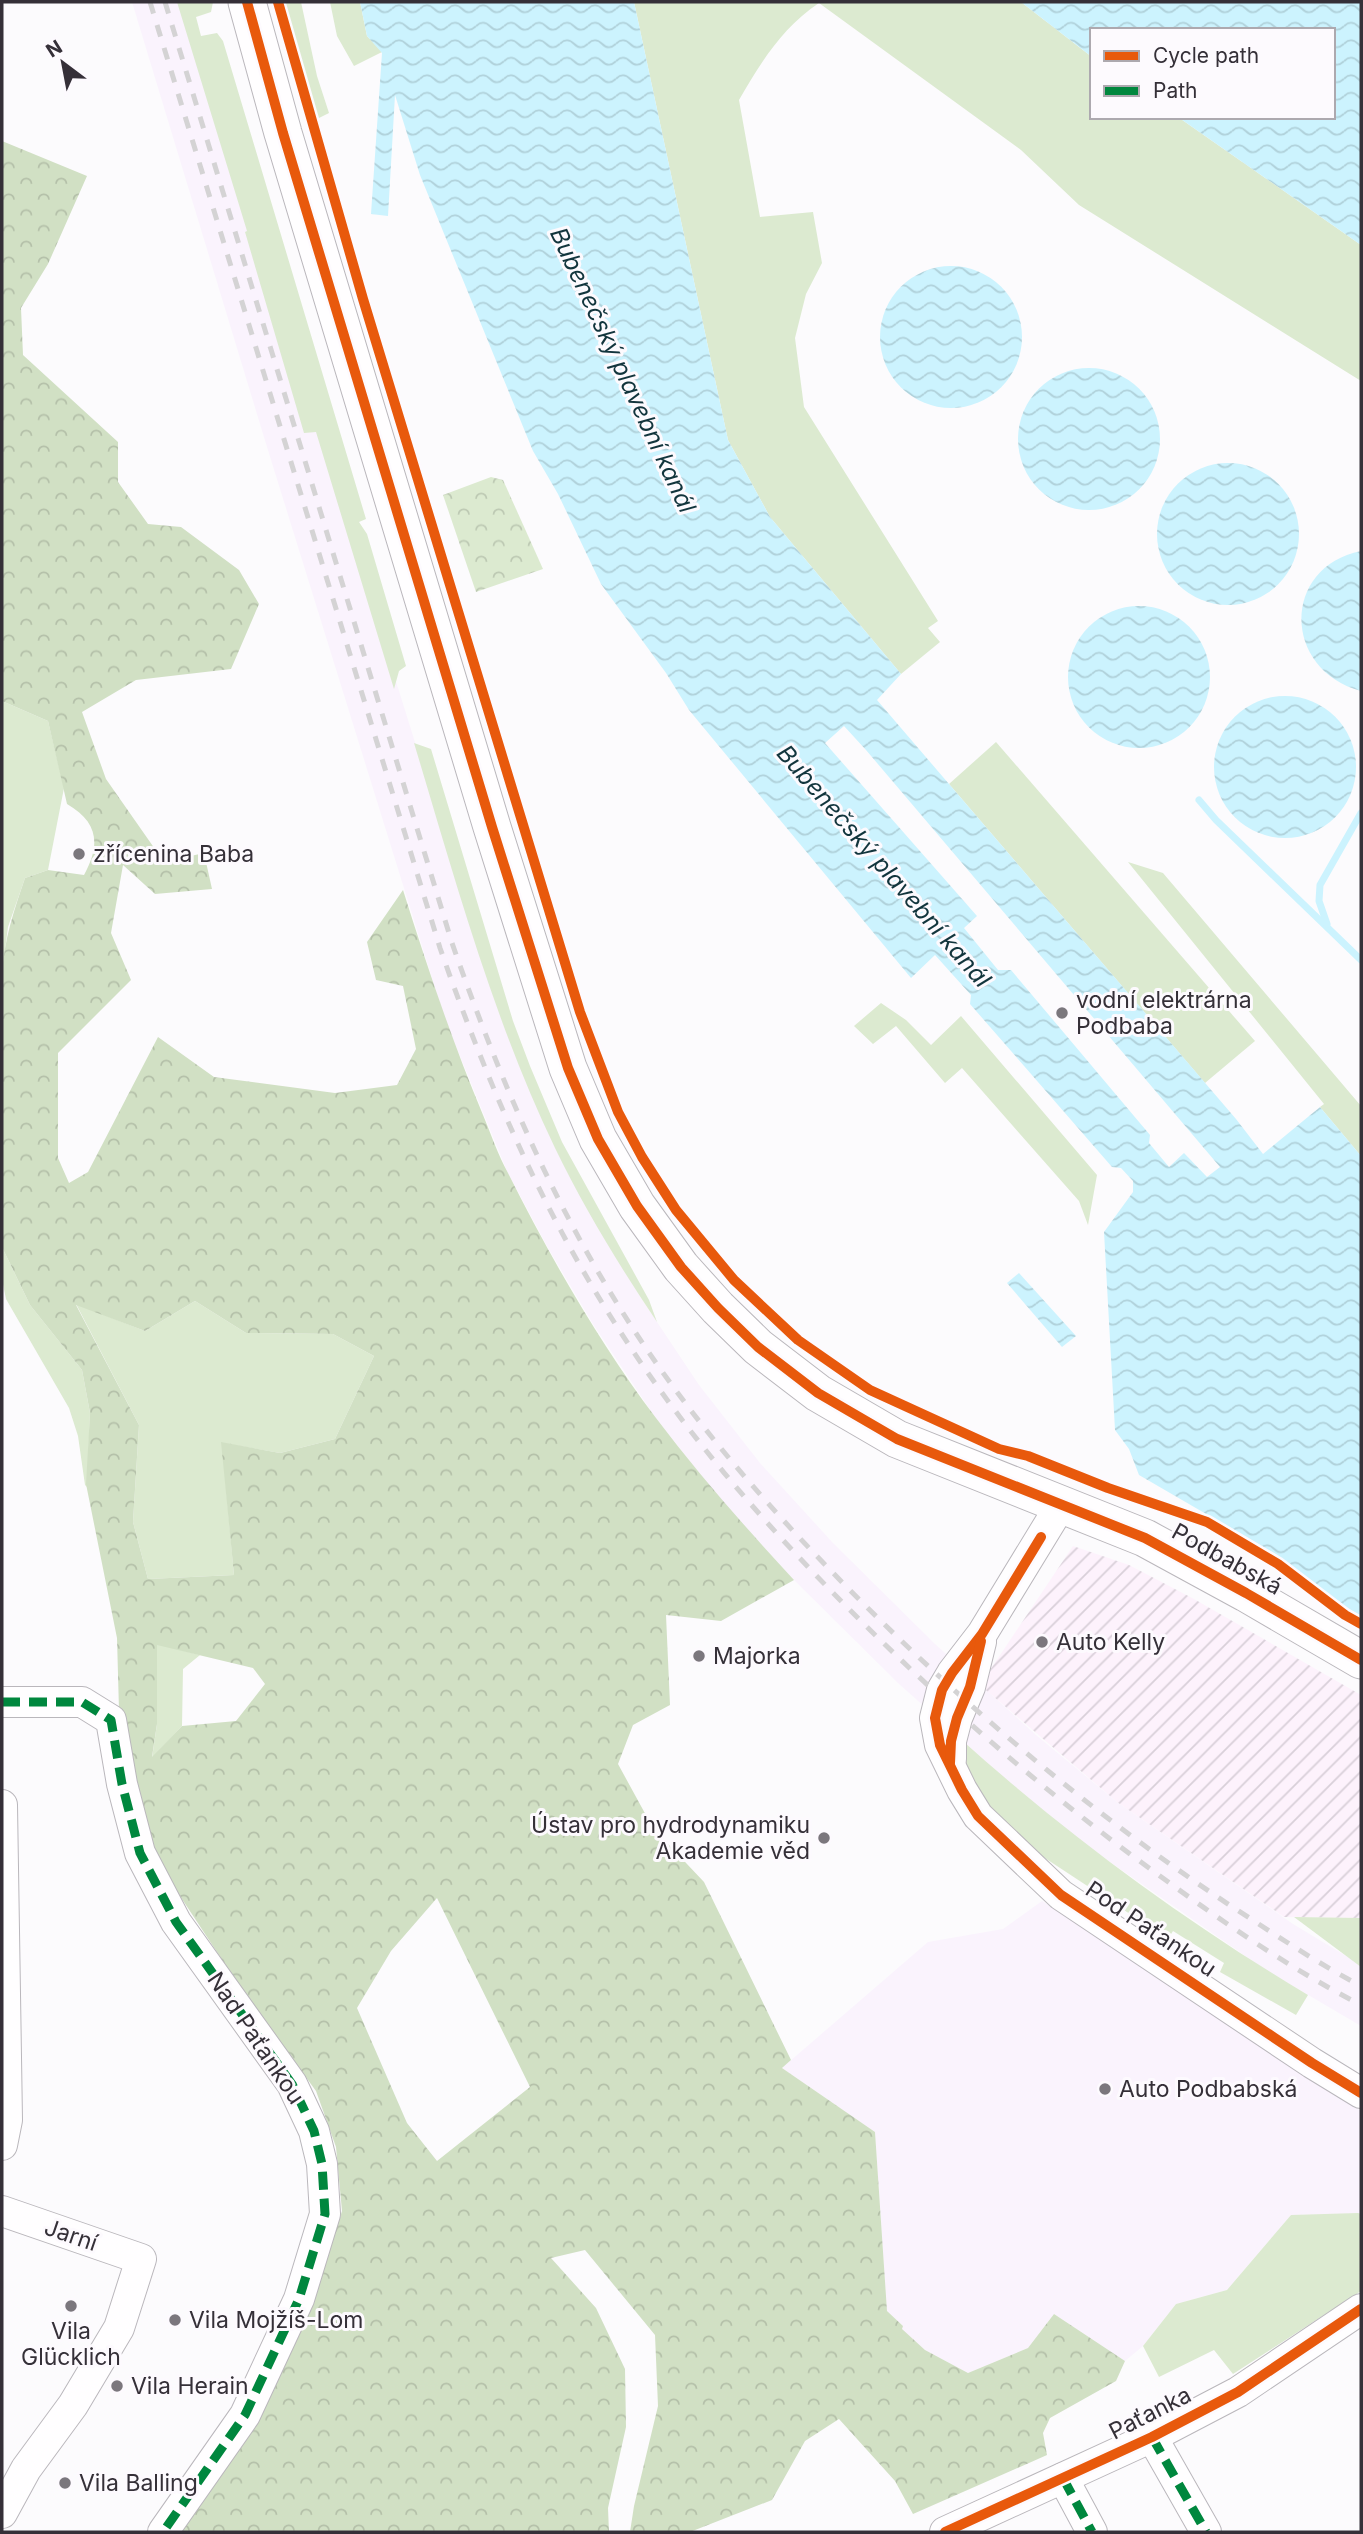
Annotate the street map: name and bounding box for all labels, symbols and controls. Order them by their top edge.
north arrow [28,28,98,98]
legend [1090,28,1335,119]
text: N [42,35,66,63]
text: Cycle path [1153,43,1259,68]
text: Path [1153,78,1198,103]
water label: Bubenečský plavební kanál [544,223,702,517]
water label: Bubenečský plavební kanál [771,739,997,993]
place label: zřícenina Baba [93,840,254,868]
marker: zřícenina Baba [71,846,87,862]
place label: vodní elektrárna Podbaba [1076,986,1252,1040]
marker: vodní elektrárna Podbaba [1054,1005,1070,1021]
street label: Podbabská [1167,1517,1287,1601]
place label: Auto Kelly [1056,1628,1165,1656]
marker: Auto Kelly [1034,1634,1050,1650]
place label: Majorka [713,1642,801,1670]
marker: Majorka [691,1648,707,1664]
place label: Ústav pro hydrodynamiku Akademie věd [531,1811,810,1865]
marker: Ústav pro hydrodynamiku Akademie věd [816,1830,832,1846]
street label: Pod Paťankou [1080,1875,1222,1983]
street label: Nad Paťankou [202,1967,310,2109]
place label: Auto Podbabská [1119,2075,1297,2103]
marker: Auto Podbabská [1097,2081,1113,2097]
street label: Jarní [41,2213,102,2257]
marker: Vila Glücklich [63,2298,79,2314]
place label: Vila Mojžíš-Lom [189,2306,363,2334]
marker: Vila Mojžíš-Lom [167,2312,183,2328]
place label: Vila Glücklich [21,2317,121,2371]
place label: Vila Herain [131,2372,249,2400]
marker: Vila Herain [109,2378,125,2394]
street label: Paťanka [1104,2380,1196,2446]
place label: Vila Balling [79,2469,198,2497]
marker: Vila Balling [57,2475,73,2491]

